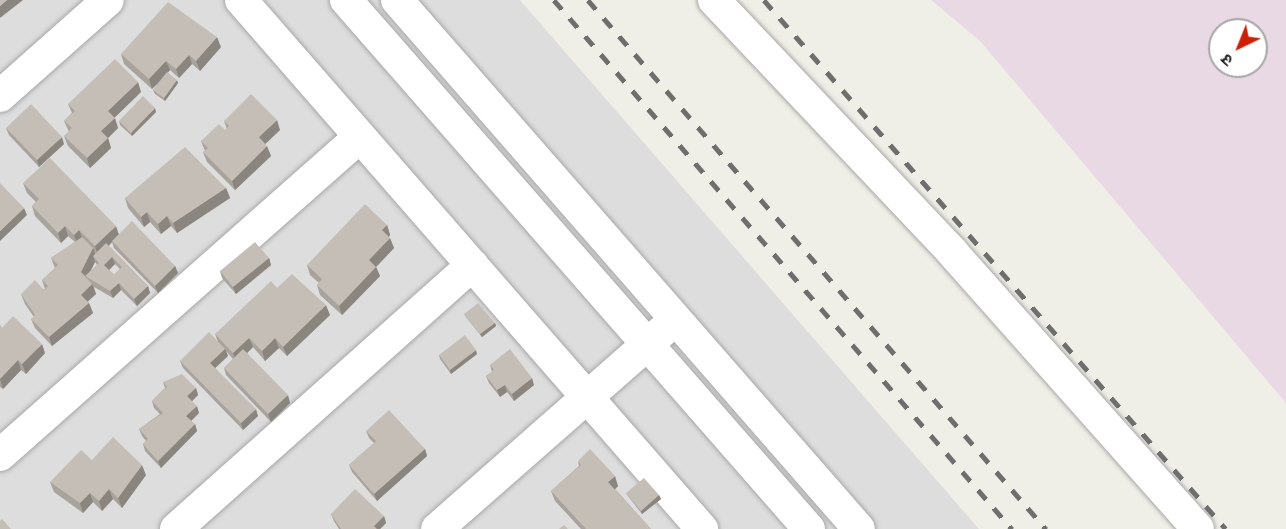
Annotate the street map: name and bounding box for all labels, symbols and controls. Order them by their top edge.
north arrow [1208,18,1268,78]
text: उ [1217,50,1237,70]

